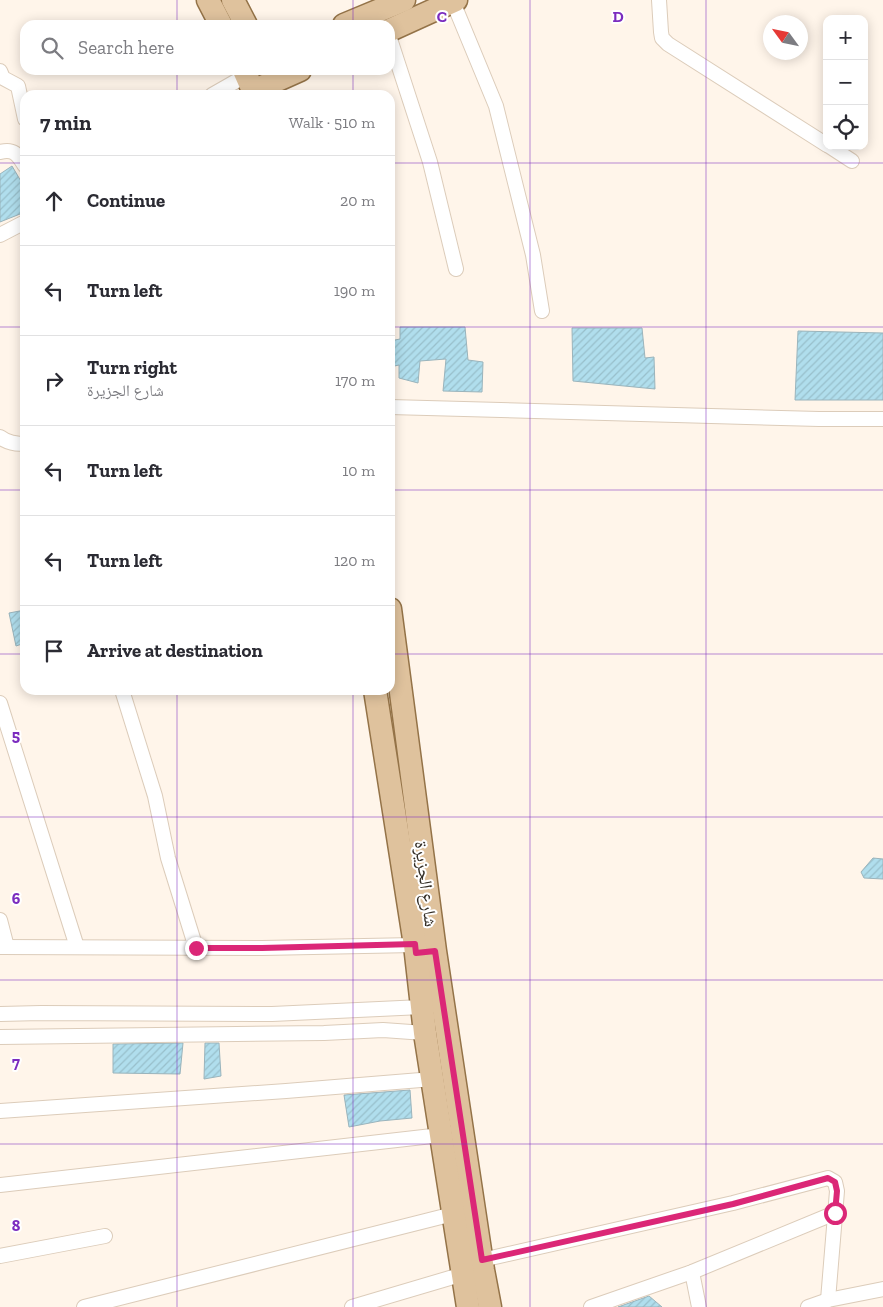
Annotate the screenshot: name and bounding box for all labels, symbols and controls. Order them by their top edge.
text: C [437,7,447,26]
text: D [612,7,624,26]
north arrow [763,15,808,60]
map controls [823,15,868,150]
button: + [823,15,868,60]
search box [20,20,395,75]
icon: search [38,34,66,62]
text: Search here [78,36,174,59]
button: − [823,60,868,105]
button: locate [823,105,868,150]
text: 7 min [40,110,91,135]
text: Walk · 510 m [289,113,375,132]
icon: ahead [40,187,68,215]
text: Continue [87,189,165,212]
text: 20 m [340,191,375,210]
icon: left [40,277,68,305]
text: Turn left [87,279,162,302]
text: 190 m [334,281,375,300]
text: Turn right [87,356,177,379]
icon: right [40,367,68,395]
text: 170 m [335,371,375,390]
text: شارع الجزيرة [87,381,164,400]
icon: left [40,457,68,485]
text: Turn left [87,459,162,482]
text: 10 m [342,461,375,480]
icon: left [40,547,68,575]
text: Turn left [87,549,162,572]
text: 120 m [334,551,375,570]
icon: arrive [40,637,68,665]
text: Arrive at destination [87,639,263,662]
text: 5 [12,726,20,745]
street label: شارع الجزيرة [410,840,442,928]
text: 6 [12,889,21,908]
route end [185,937,208,960]
text: 7 [12,1053,20,1072]
route start [824,1202,847,1225]
text: 8 [12,1216,21,1235]

